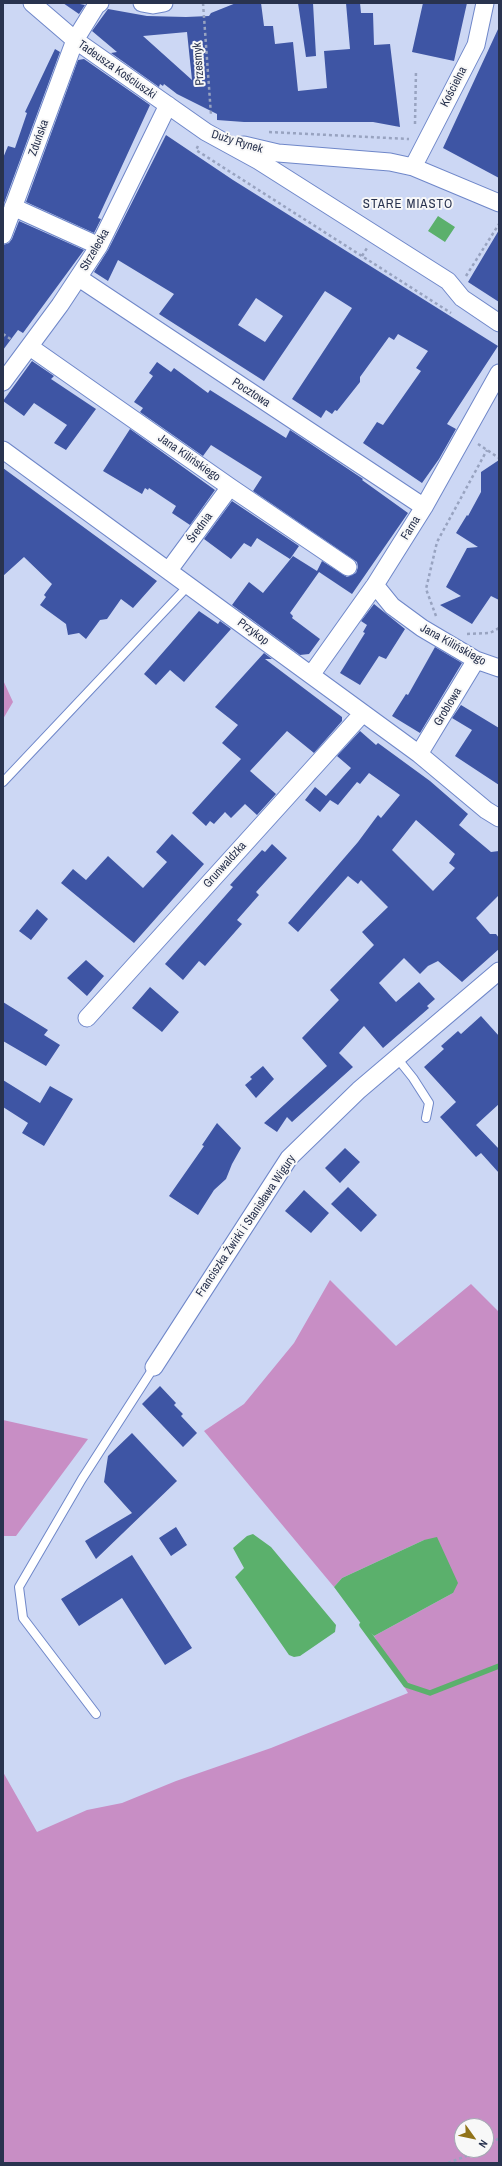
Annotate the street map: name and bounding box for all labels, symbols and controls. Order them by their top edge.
street label: Tadeusza Kościuszki [75,38,159,102]
street label: Przesmyk [190,42,208,86]
street label: Kościelna [438,64,470,110]
street label: Zduńska [26,118,52,158]
street label: Duży Rynek [210,127,264,157]
district label: STARE MIASTO [363,197,453,213]
street label: Strzelecka [77,227,113,273]
street label: Pocztowa [229,375,273,411]
street label: Jana Kilińskiego [155,431,223,485]
street label: Średnia [184,510,216,546]
street label: Farna [398,513,424,543]
street label: Przykop [234,616,272,648]
street label: Jana Kilińskiego [418,621,488,669]
street label: Groblowa [431,685,465,729]
street label: Grunwaldzka [200,839,250,891]
street label: Franciszka Żwirki i Stanisława Wigury [193,1152,299,1300]
north arrow [454,2118,494,2158]
text: N [476,2137,491,2151]

